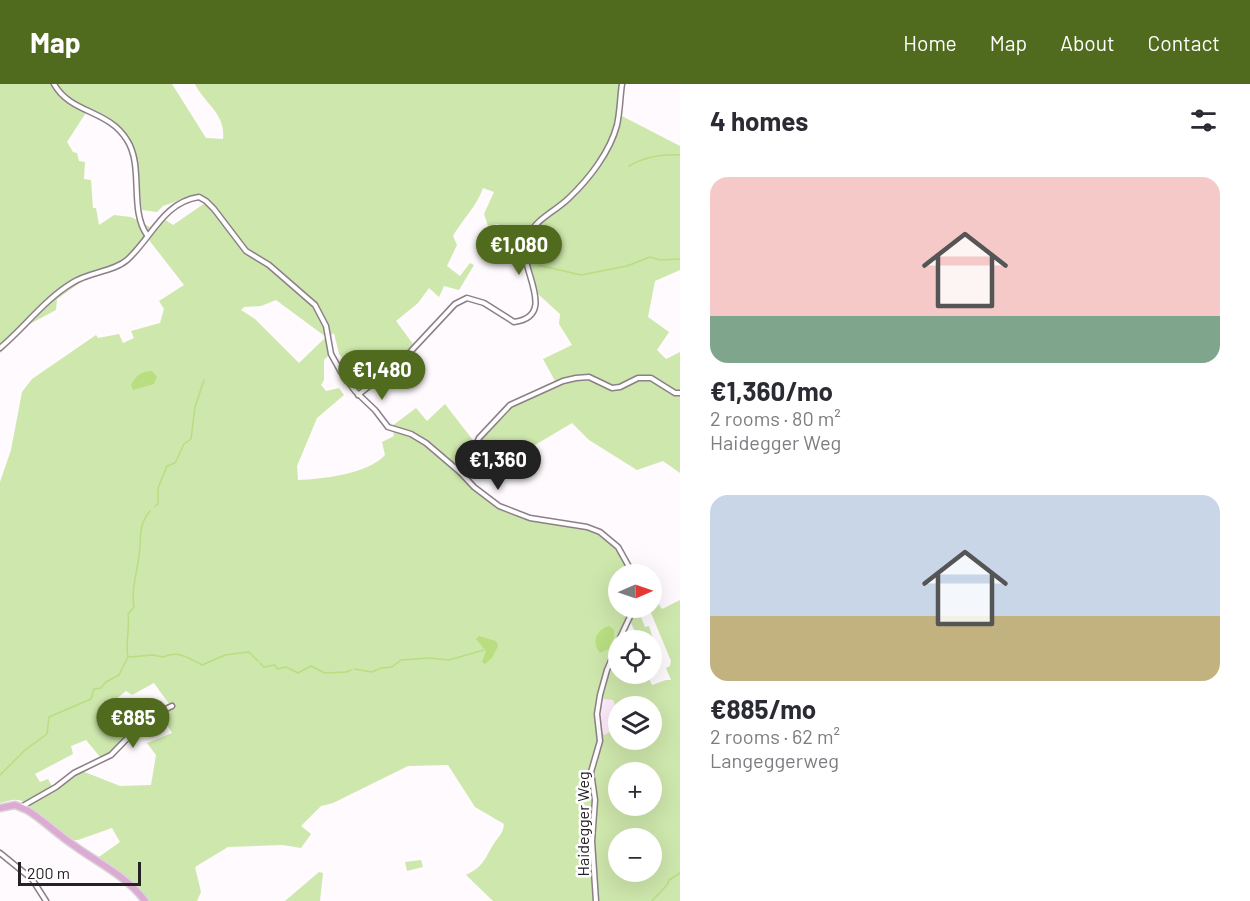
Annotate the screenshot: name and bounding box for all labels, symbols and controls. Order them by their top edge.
text: Map [30,25,81,59]
text: Home [903,30,957,55]
text: Map [990,30,1027,55]
text: About [1060,30,1115,55]
text: Contact [1148,30,1220,55]
icon: filters [1187,104,1220,137]
text: 4 homes [710,105,808,136]
icon: home [911,216,1019,324]
pin: €1,080 [470,225,568,276]
text: €1,080 [490,232,548,256]
pin: €1,480 [333,350,431,401]
text: €1,480 [352,357,412,381]
text: €1,360/mo [710,375,833,406]
text: 2 rooms · 80 m² [710,406,841,430]
text: Haidegger Weg [710,430,841,454]
pin: €1,360 [449,440,547,491]
text: €1,360 [469,447,527,471]
icon: home [911,534,1019,642]
north arrow [608,564,662,618]
map controls [608,564,662,882]
button: locate [608,630,662,684]
text: €885/mo [710,693,816,724]
button: layers [608,696,662,750]
pin: €885 [97,698,169,749]
text: €885 [110,705,156,729]
text: 2 rooms · 62 m² [710,724,840,748]
text: Langeggerweg [710,748,839,772]
button: + [608,762,662,816]
street label: Haidegger Weg [573,771,592,877]
button: − [608,828,662,882]
scale bar [18,859,141,886]
text: 200 m [27,863,70,882]

